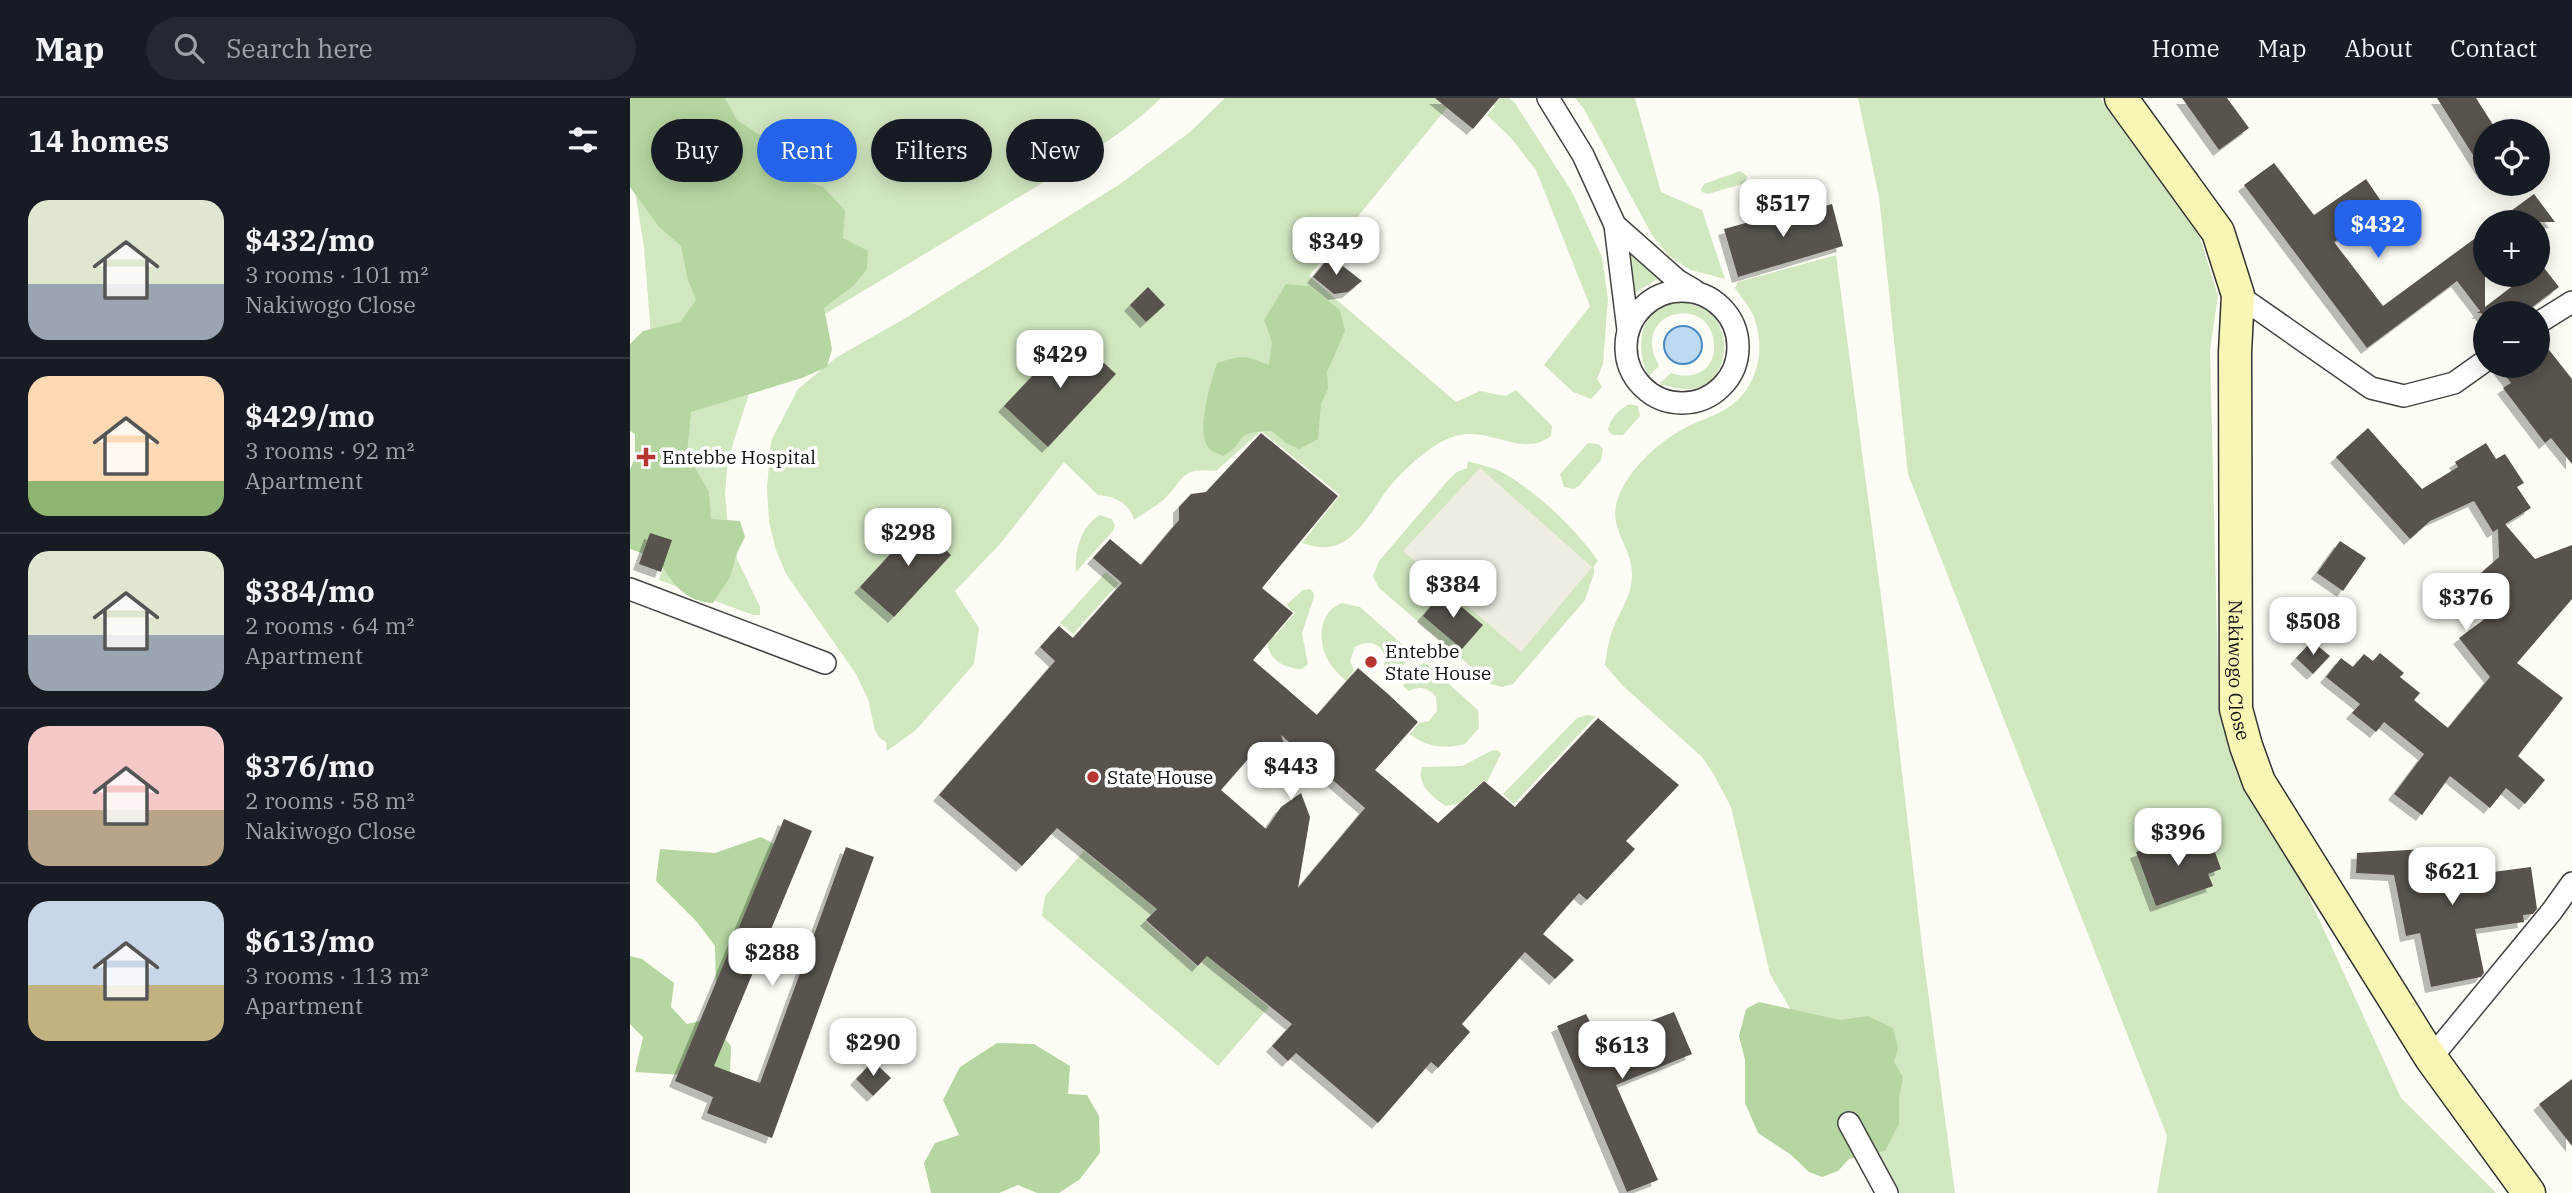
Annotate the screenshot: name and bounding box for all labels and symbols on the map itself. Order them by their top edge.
pin: $517 [1742,180,1824,239]
pin: $432 [2337,200,2419,260]
pin: $349 [1295,218,1377,277]
pin: $429 [1019,330,1101,390]
place label: Entebbe Hospital [662,445,816,469]
marker: Entebbe Hospital [636,447,656,467]
pin: $298 [867,508,949,568]
pin: $384 [1412,560,1494,620]
pin: $376 [2425,574,2507,633]
pin: $508 [2272,598,2354,657]
street label: Nakiwogo Close [2224,600,2256,743]
place label: Entebbe State House [1385,639,1491,685]
marker: Entebbe State House [1363,654,1379,670]
pin: $443 [1250,742,1332,802]
place label: State House [1107,765,1213,789]
marker: State House [1085,769,1101,785]
pin: $396 [2137,808,2219,868]
pin: $621 [2411,848,2493,907]
pin: $288 [731,928,813,988]
pin: $290 [832,1018,914,1078]
pin: $613 [1581,1021,1663,1081]

